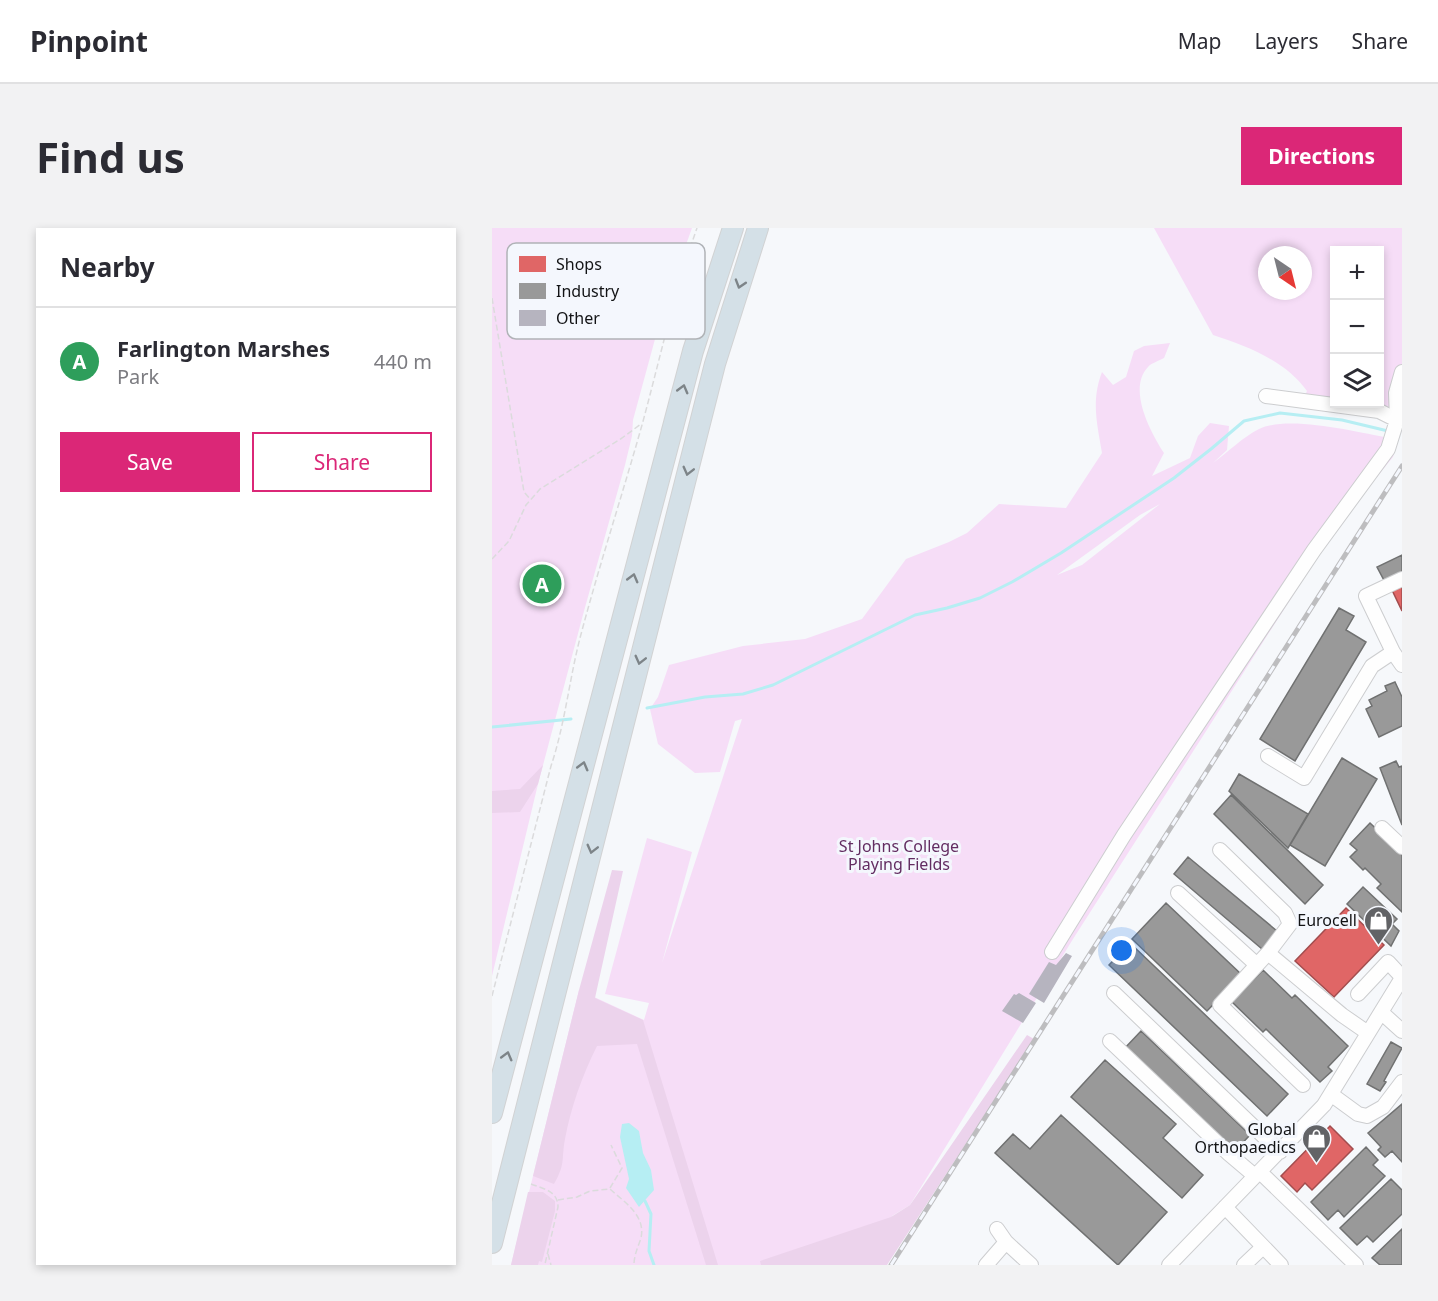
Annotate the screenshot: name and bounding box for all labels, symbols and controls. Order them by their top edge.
text: Pinpoint [30,22,148,60]
text: Map [1178,27,1222,55]
text: Layers [1255,27,1319,55]
text: Share [1352,27,1408,55]
button: Directions [1241,127,1402,185]
text: Find us [36,128,185,185]
legend [507,243,705,339]
north arrow [1258,246,1312,300]
map controls [1330,246,1384,408]
button: + [1330,246,1384,300]
text: Nearby [60,249,155,285]
text: Shops [556,253,602,275]
one-way arrow [735,278,747,288]
text: Industry [556,280,620,302]
button: − [1330,300,1384,354]
text: Other [556,307,600,329]
text: Farlington Marshes [117,333,330,363]
text: A [73,348,86,375]
text: 440 m [374,348,432,375]
button: layers [1330,354,1384,408]
text: Park [117,363,159,390]
one-way arrow [675,384,688,394]
button: Save [60,432,240,492]
button: Share [252,432,432,492]
one-way arrow [682,466,695,476]
pin: A [523,562,562,606]
one-way arrow [625,573,638,583]
one-way arrow [634,655,647,665]
one-way arrow [576,761,588,772]
park label: St Johns College Playing Fields [839,835,959,875]
one-way arrow [586,844,599,854]
shop icon: Eurocell [1362,904,1394,946]
place label: Eurocell [1297,909,1357,931]
your location [1107,936,1136,965]
one-way arrow [500,1052,512,1062]
place label: Global Orthopaedics [1194,1118,1296,1158]
shop icon: Global Orthopaedics [1301,1122,1333,1164]

